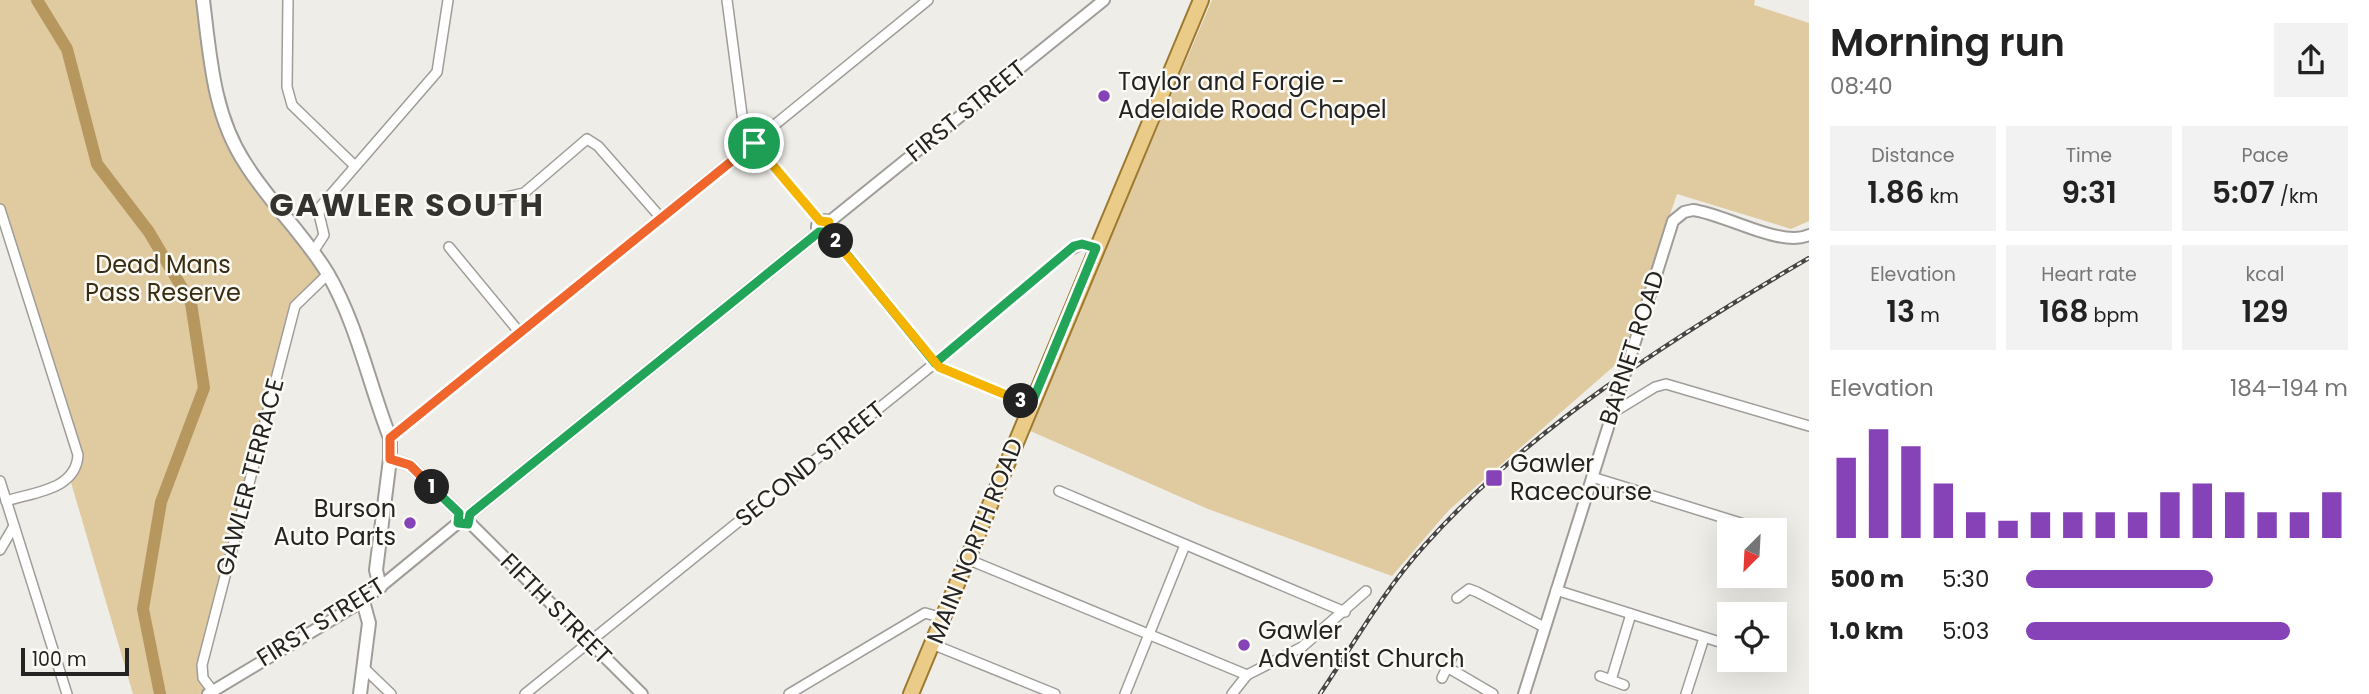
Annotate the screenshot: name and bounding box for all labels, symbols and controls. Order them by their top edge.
text: Morning run [1830,16,2065,69]
button: share [2274,23,2348,97]
street label: FIRST STREET [899,52,1033,169]
place label: Taylor and Forgie - Adelaide Road Chapel [1118,65,1387,126]
text: 08:40 [1830,70,1893,102]
marker: Taylor and Forgie - Adelaide Road Chapel [1096,88,1112,104]
pin [724,113,784,173]
icon: arrive [735,124,773,162]
text: Distance [1871,142,1955,169]
text: Time [2066,142,2112,169]
text: Pace [2241,142,2289,169]
text: 1.86 [1867,171,1924,214]
text: 9:31 [2061,171,2117,214]
text: 5:07 [2212,171,2275,214]
district label: GAWLER SOUTH [269,182,545,227]
text: km [1924,183,1959,210]
text: /km [2275,183,2318,210]
pin: 2 [818,224,854,258]
text: 2 [830,227,841,254]
park label: Dead Mans Pass Reserve [85,248,241,309]
text: Elevation [1870,261,1956,288]
text: Heart rate [2041,261,2137,288]
text: kcal [2246,261,2284,288]
street label: BARNET ROAD [1591,266,1672,429]
text: 13 [1886,290,1915,333]
text: 168 [2039,290,2089,333]
text: 129 [2242,290,2288,333]
text: m [1915,302,1940,329]
text: bpm [2089,302,2139,329]
text: Elevation [1830,372,1934,404]
text: 184–194 m [2230,372,2348,404]
street label: GAWLER TERRACE [207,374,292,579]
pin: 3 [1004,384,1038,418]
text: 3 [1015,387,1026,414]
street label: SECOND STREET [728,393,891,534]
street label: MAIN NORTH ROAD [918,433,1031,648]
place label: Gawler Racecourse [1510,447,1652,508]
marker: Gawler Racecourse [1484,468,1504,488]
pin: 1 [414,470,450,504]
text: 1 [428,473,435,500]
place label: Burson Auto Parts [274,492,396,553]
marker: Burson Auto Parts [402,515,418,531]
north arrow [1717,518,1787,588]
map controls [1717,518,1787,672]
street label: FIFTH STREET [493,546,619,672]
text: 500 m [1830,563,1904,595]
text: 5:30 [1942,563,1989,595]
street label: FIRST STREET [250,569,391,674]
button: locate [1717,602,1787,672]
place label: Gawler Adventist Church [1258,614,1465,675]
text: 1.0 km [1830,615,1904,647]
text: 5:03 [1942,615,1989,647]
marker: Gawler Adventist Church [1236,637,1252,653]
scale bar [21,645,130,677]
text: 100 m [32,646,87,673]

